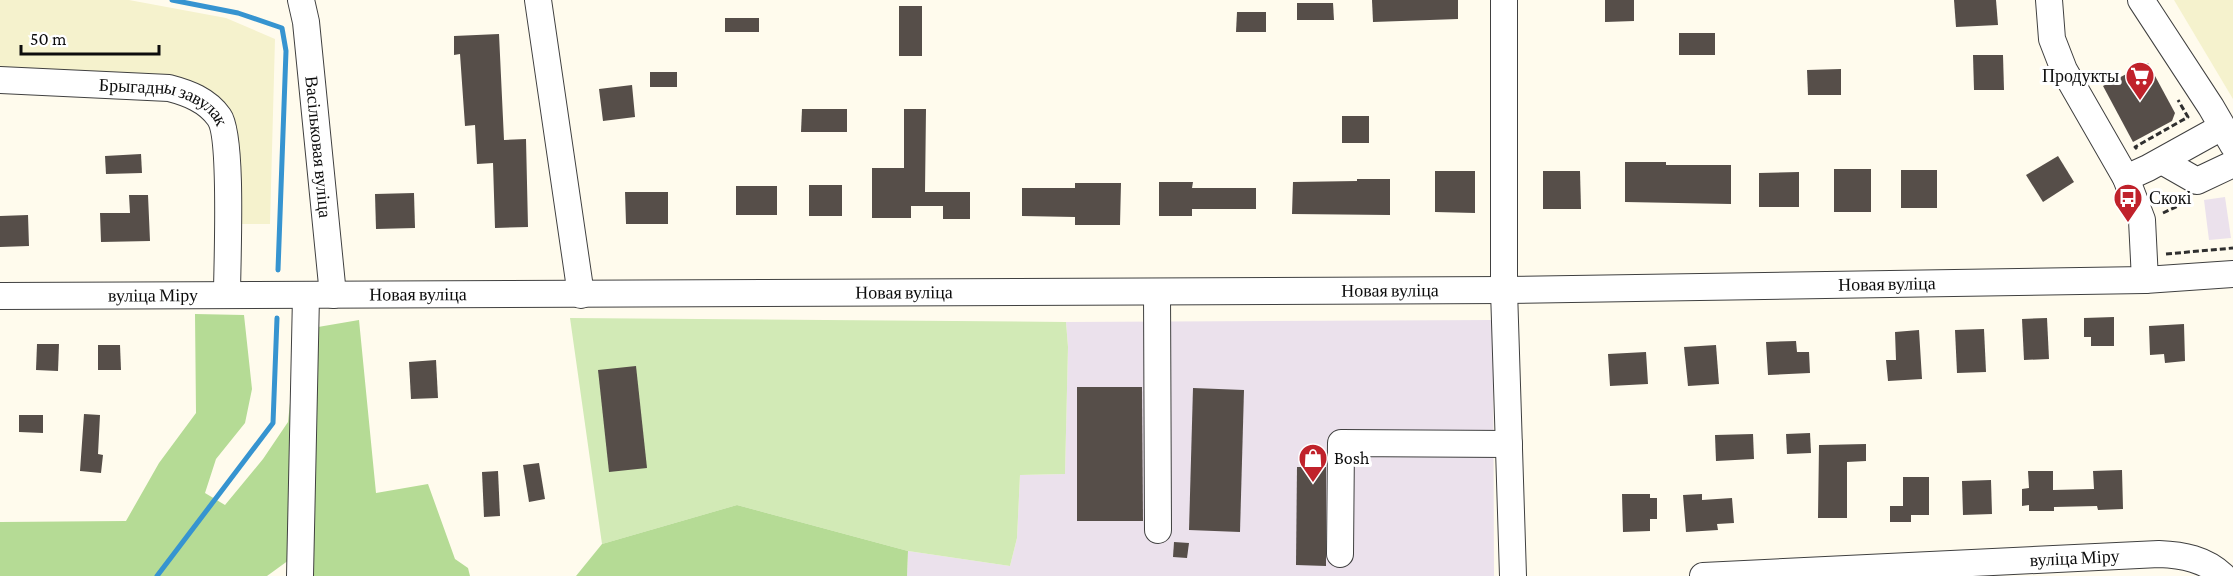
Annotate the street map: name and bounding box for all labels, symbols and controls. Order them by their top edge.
scale bar [21,18,159,56]
text: 50 m [30,29,67,49]
supermarket icon: Продукты [2124,60,2156,102]
place label: Продукты [2042,66,2119,86]
street label: Брыгадны завулак [98,75,232,129]
street label: Васільковая вуліца [301,75,335,219]
bus stop icon: Скокі [2112,182,2144,224]
place label: Скокі [2149,188,2192,208]
street label: Новая вуліца [1838,273,1936,295]
street label: Новая вуліца [1341,280,1439,301]
street label: Новая вуліца [855,282,953,303]
street label: Новая вуліца [369,284,467,305]
street label: вуліца Міру [108,285,198,306]
shop icon: Bosh [1297,442,1329,484]
place label: Bosh [1334,448,1370,468]
street label: вуліца Міру [2029,546,2120,570]

